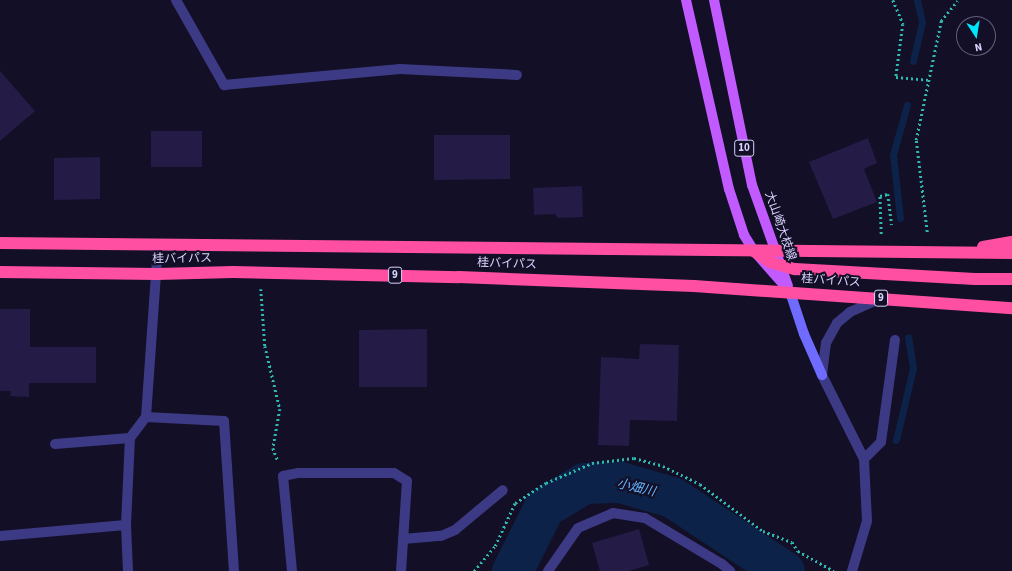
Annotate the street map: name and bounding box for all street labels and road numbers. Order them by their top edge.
road number: 10 [734,139,754,157]
street label: 大山崎大枝線 [761,190,799,262]
street label: 桂バイパス [152,251,212,267]
street label: 桂バイパス [477,256,537,272]
road number: 9 [388,266,402,284]
street label: 桂バイパス [801,272,861,290]
road number: 9 [874,289,888,307]

